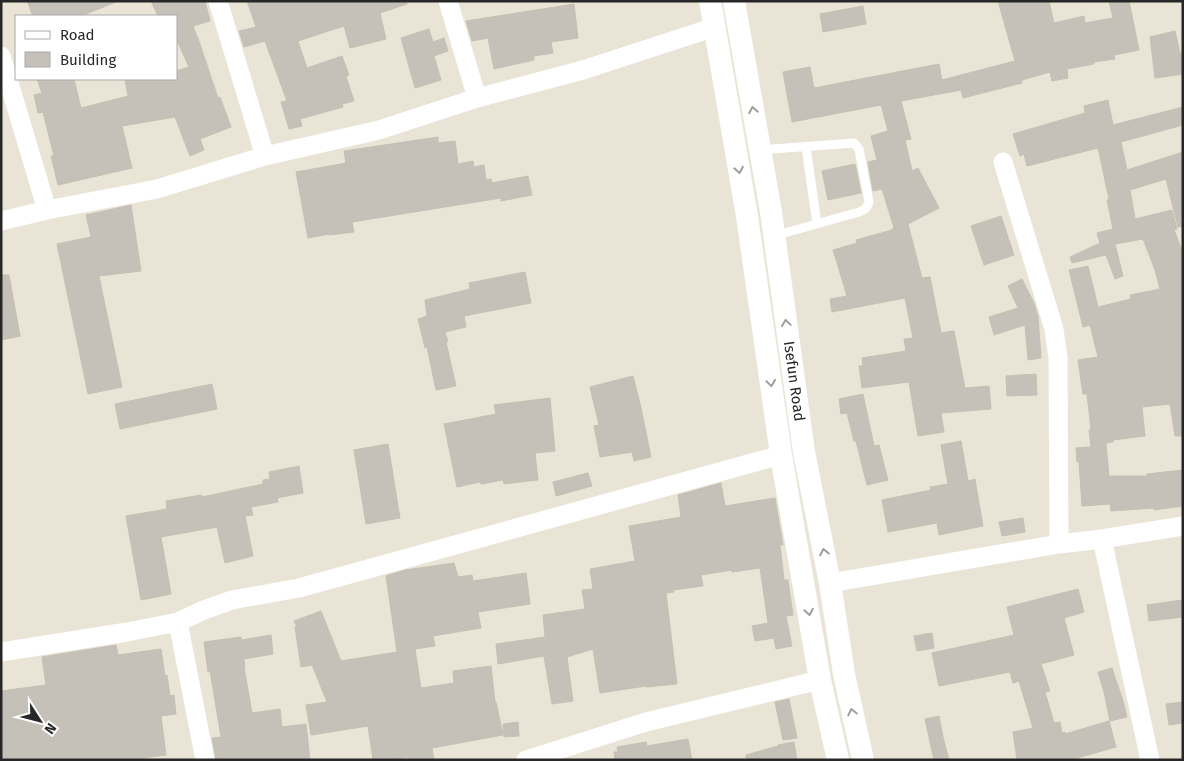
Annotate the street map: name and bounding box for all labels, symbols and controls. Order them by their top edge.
legend [15,15,178,80]
text: Road [60,26,95,44]
text: Building [60,51,116,69]
one-way arrow [749,106,759,115]
one-way arrow [734,166,744,174]
one-way arrow [781,319,792,327]
street label: Isefun Road [780,340,809,422]
one-way arrow [765,378,775,387]
one-way arrow [819,548,830,557]
one-way arrow [804,608,814,616]
north arrow [15,696,65,746]
one-way arrow [847,708,858,717]
text: N [41,720,60,737]

